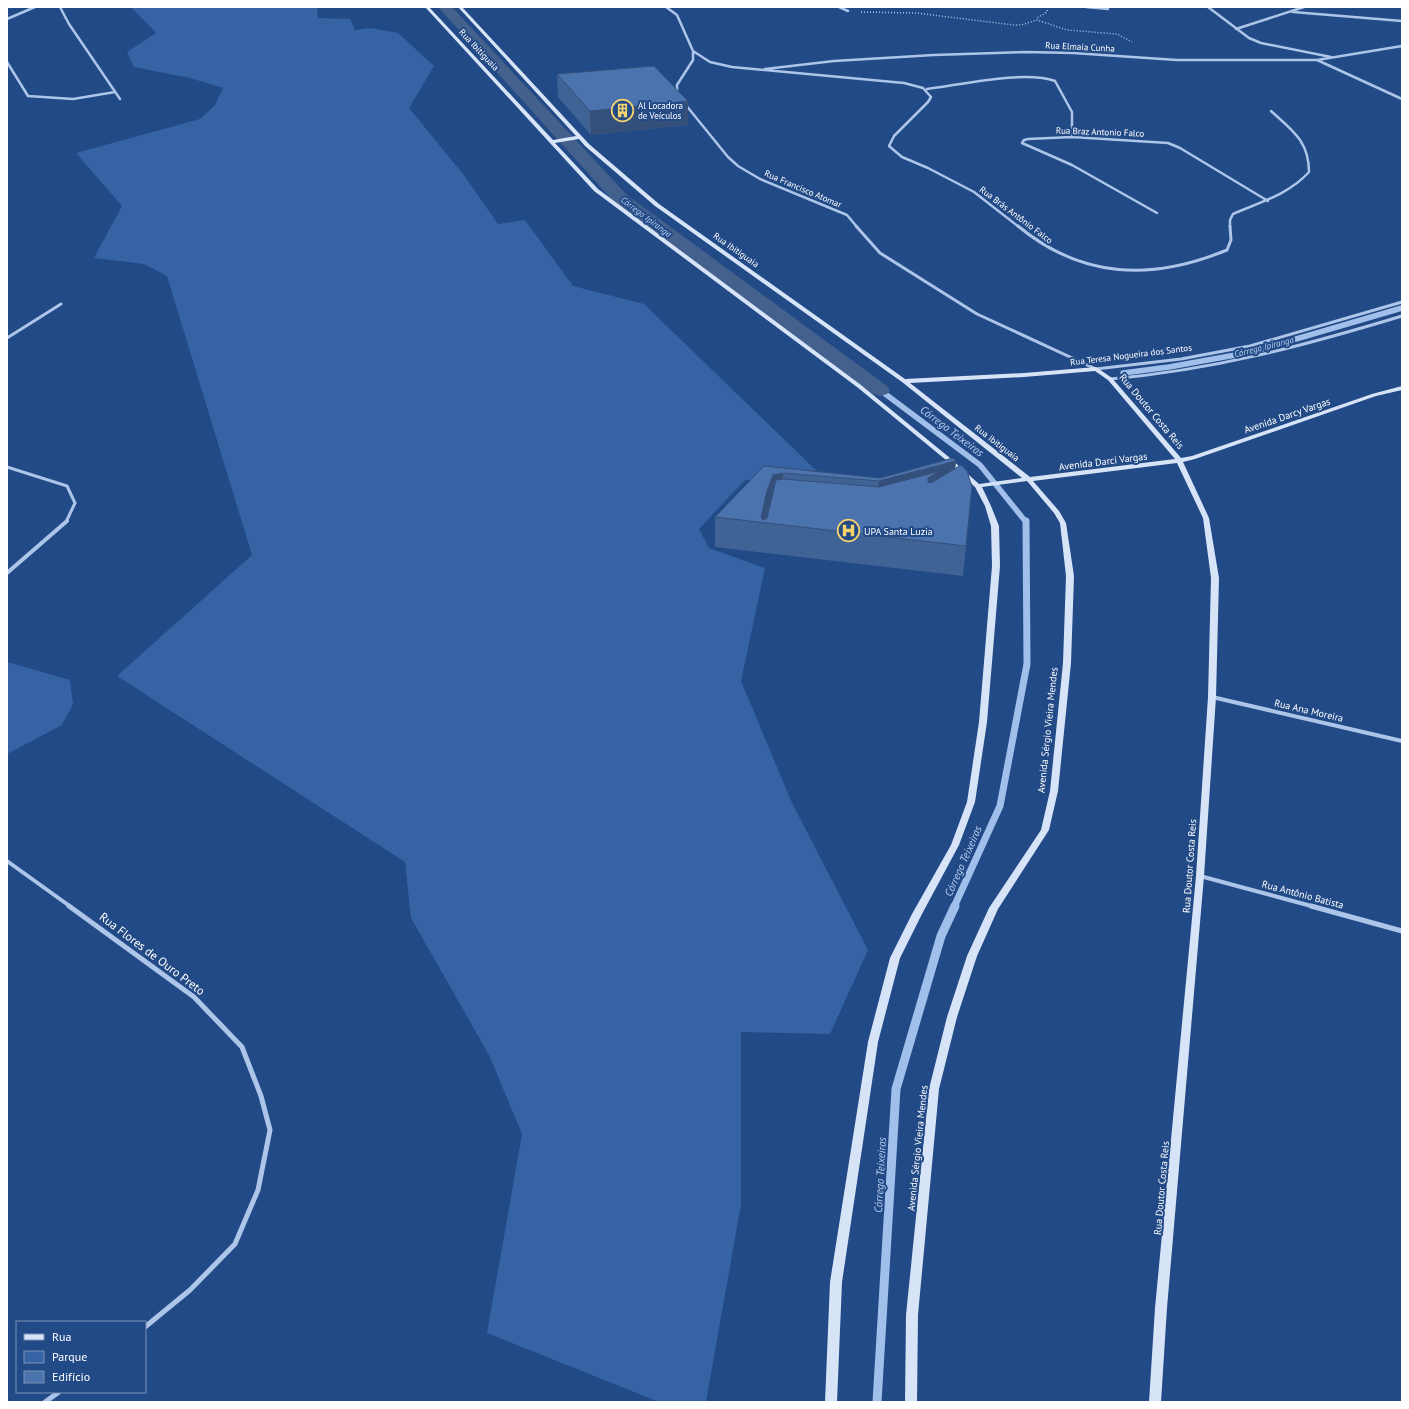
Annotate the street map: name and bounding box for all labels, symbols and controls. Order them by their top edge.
street label: Rua Ibitiguaia [457,26,502,73]
street label: Rua Elmaia Cunha [1045,39,1115,54]
building icon: Al Locadora de Veículos [610,98,636,124]
place label: Al Locadora de Veículos [638,100,683,121]
street label: Rua Braz Antonio Falco [1056,124,1145,139]
street label: Rua Francisco Atomar [763,167,843,210]
street label: Rua Brás Antônio Falco [978,184,1055,246]
water label: Córrego Ipiranga [619,194,674,240]
street label: Rua Ibitiguaia [711,230,761,269]
water label: Córrego Ipiranga [1233,334,1295,359]
street label: Rua Teresa Nogueira dos Santos [1069,342,1193,367]
street label: Rua Doutor Costa Reis [1116,371,1187,452]
street label: Avenida Darcy Vargas [1242,395,1332,436]
water label: Córrego Teixeiras [917,403,987,460]
street label: Rua Ibitiguaia [973,422,1022,463]
street label: Avenida Darci Vargas [1058,450,1148,473]
hospital icon: UPA Santa Luzia [835,518,861,544]
place label: UPA Santa Luzia [864,525,933,538]
street label: Avenida Sérgio Vieira Mendes [1034,667,1061,794]
street label: Rua Ana Moreira [1273,696,1345,725]
street label: Rua Doutor Costa Reis [1180,819,1199,914]
water label: Córrego Teixeiras [941,823,985,898]
street label: Rua Antônio Batista [1261,877,1345,912]
street label: Rua Flores de Ouro Preto [97,909,208,998]
street label: Avenida Sérgio Vieira Mendes [904,1085,931,1212]
water label: Córrego Teixeiras [871,1136,889,1213]
street label: Rua Doutor Costa Reis [1151,1141,1172,1236]
legend [16,1321,146,1393]
text: Rua [52,1329,71,1344]
text: Parque [52,1349,87,1364]
text: Edifício [52,1369,90,1384]

